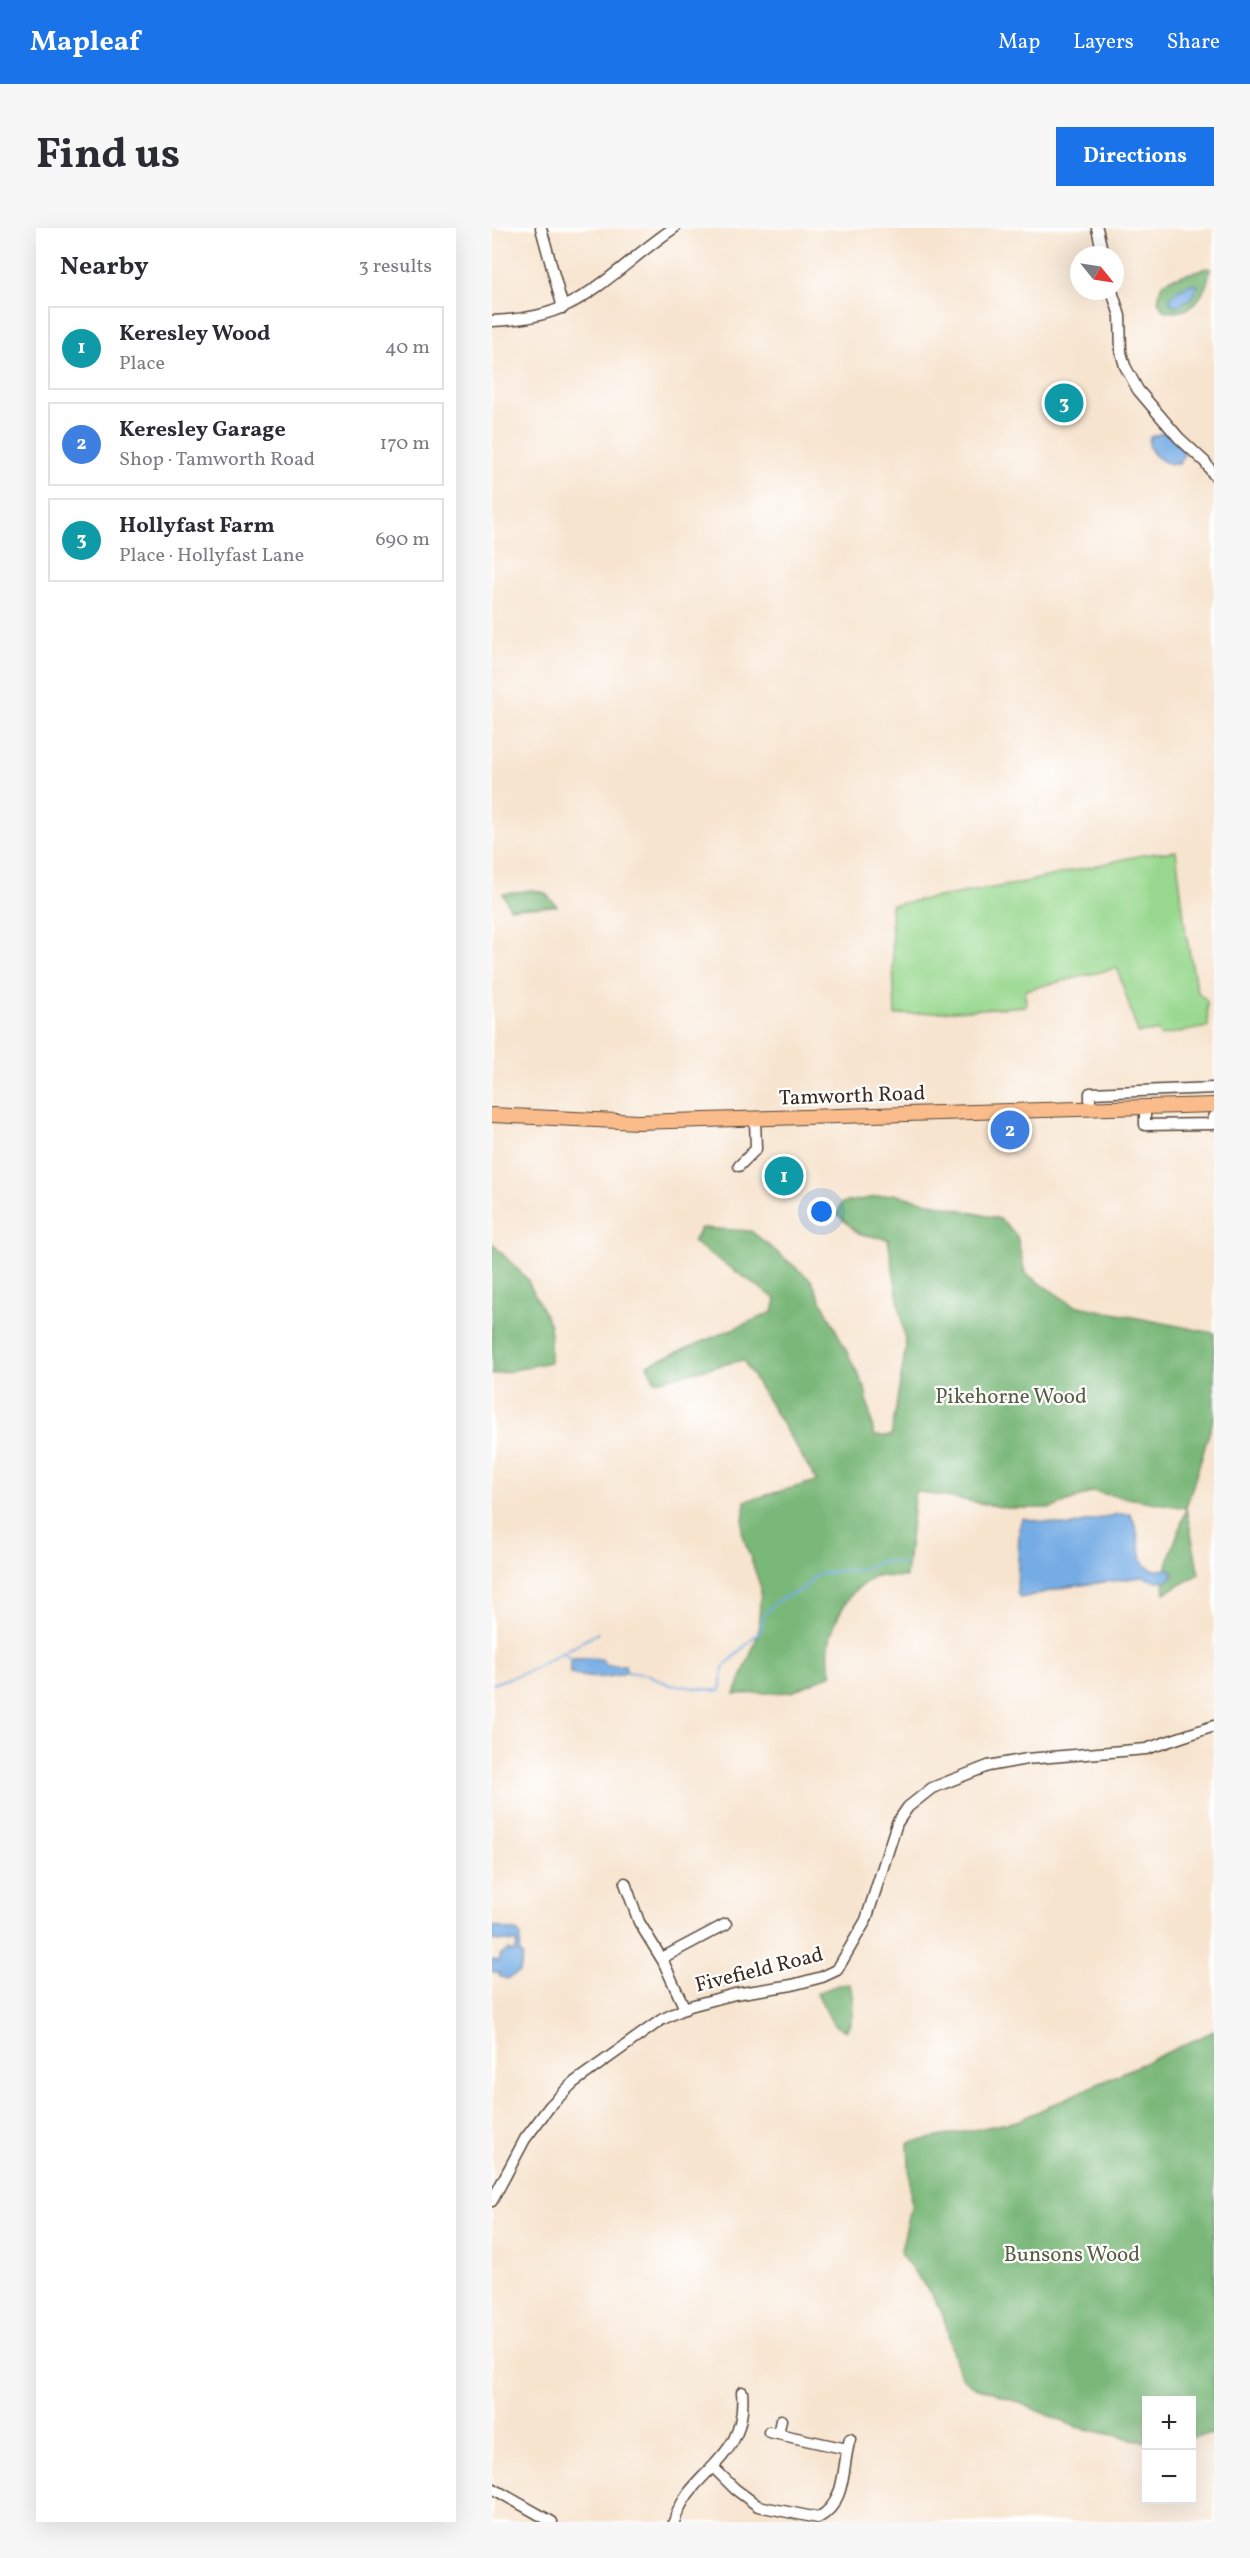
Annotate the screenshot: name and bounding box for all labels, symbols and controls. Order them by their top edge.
text: Mapleaf [30,23,140,62]
text: Map [998,28,1040,57]
text: Layers [1073,28,1134,57]
text: Share [1167,28,1220,57]
text: Find us [36,127,180,186]
button: Directions [1056,127,1214,186]
north arrow [1070,246,1124,300]
text: Nearby [60,249,149,285]
text: 3 results [358,253,432,281]
text: Keresley Wood [119,319,270,350]
text: 1 [77,334,86,362]
text: 40 m [385,334,430,362]
text: Place [119,350,165,378]
pin: 3 [1044,380,1084,426]
text: Keresley Garage [119,415,286,446]
text: 2 [76,430,87,458]
text: 170 m [380,430,430,458]
text: Shop · Tamworth Road [119,446,315,474]
text: Hollyfast Farm [119,511,275,542]
text: 3 [76,526,87,554]
text: 690 m [375,526,430,554]
text: Place · Hollyfast Lane [119,542,304,570]
street label: Tamworth Road [778,1079,926,1114]
pin: 2 [990,1108,1030,1152]
pin: 1 [764,1154,804,1198]
your location [807,1197,836,1226]
park label: Pikehorne Wood [935,1383,1087,1412]
street label: Fivefield Road [692,1941,827,2000]
park label: Bunsons Wood [1004,2241,1140,2270]
map controls [1142,2396,1196,2504]
button: + [1142,2396,1196,2450]
button: − [1142,2450,1196,2504]

